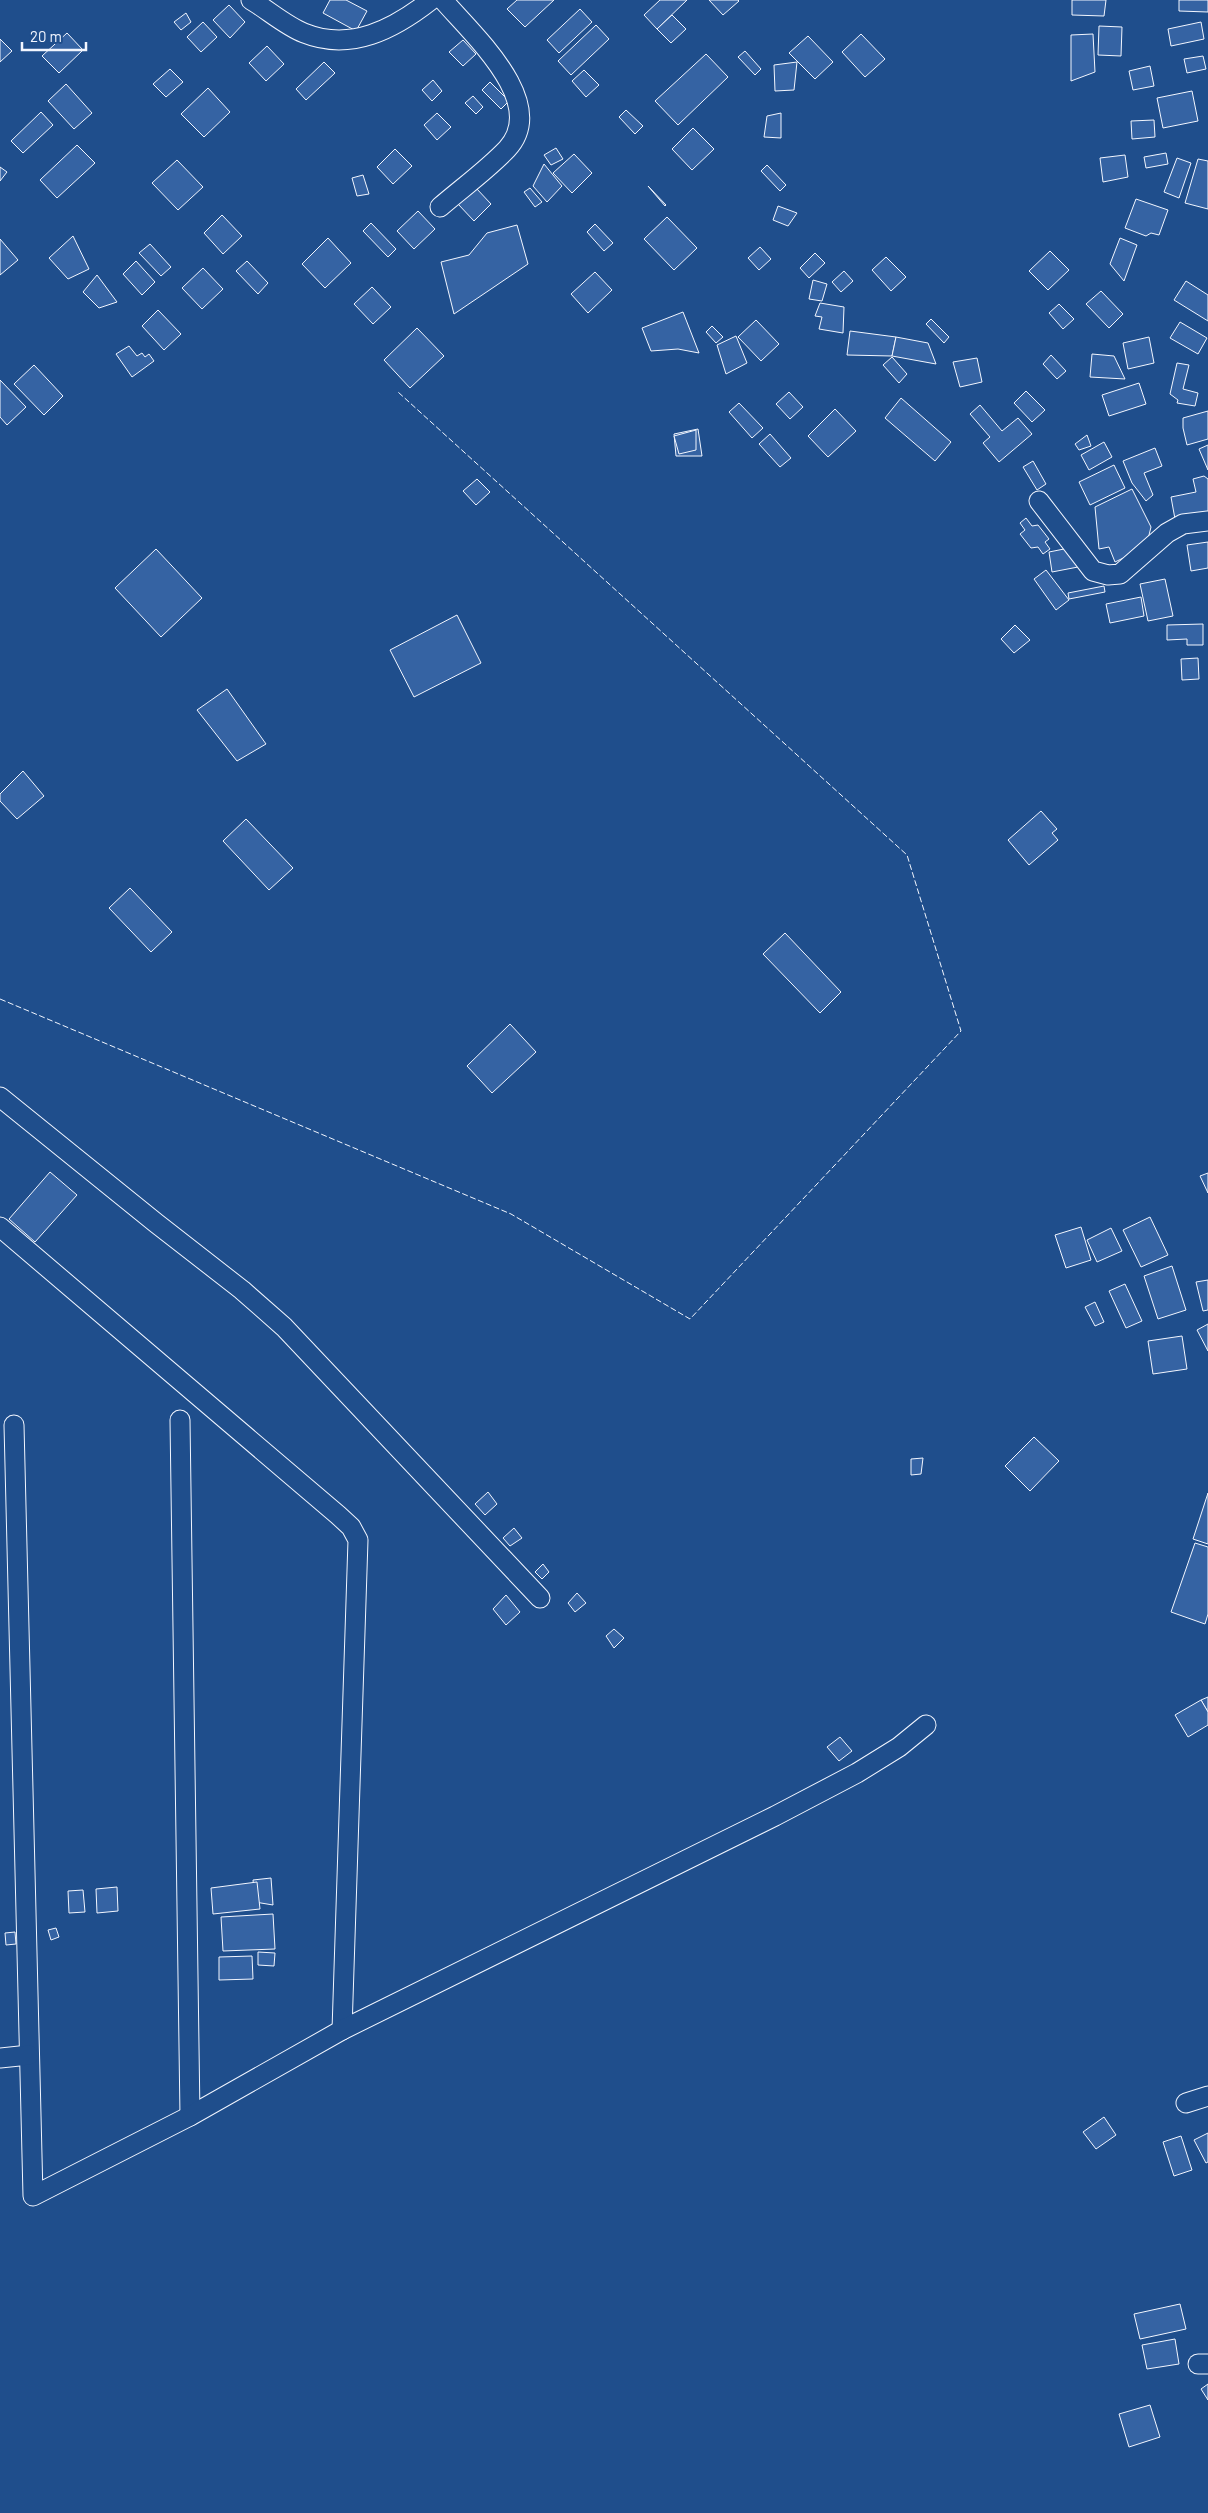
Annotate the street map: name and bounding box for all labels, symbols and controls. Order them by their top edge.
scale bar [22,20,86,52]
text: 20 m [30,27,62,45]

